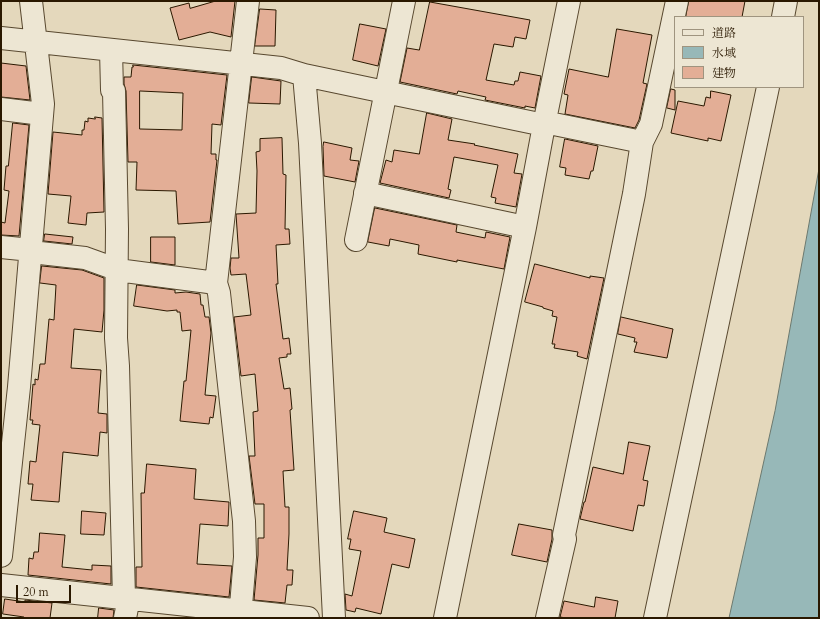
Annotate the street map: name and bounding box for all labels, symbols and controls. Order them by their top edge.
legend [674,16,804,88]
text: 道路 [712,25,736,41]
text: 水域 [712,45,736,61]
text: 建物 [712,65,736,81]
scale bar [18,577,73,603]
text: 20 m [23,584,49,600]

